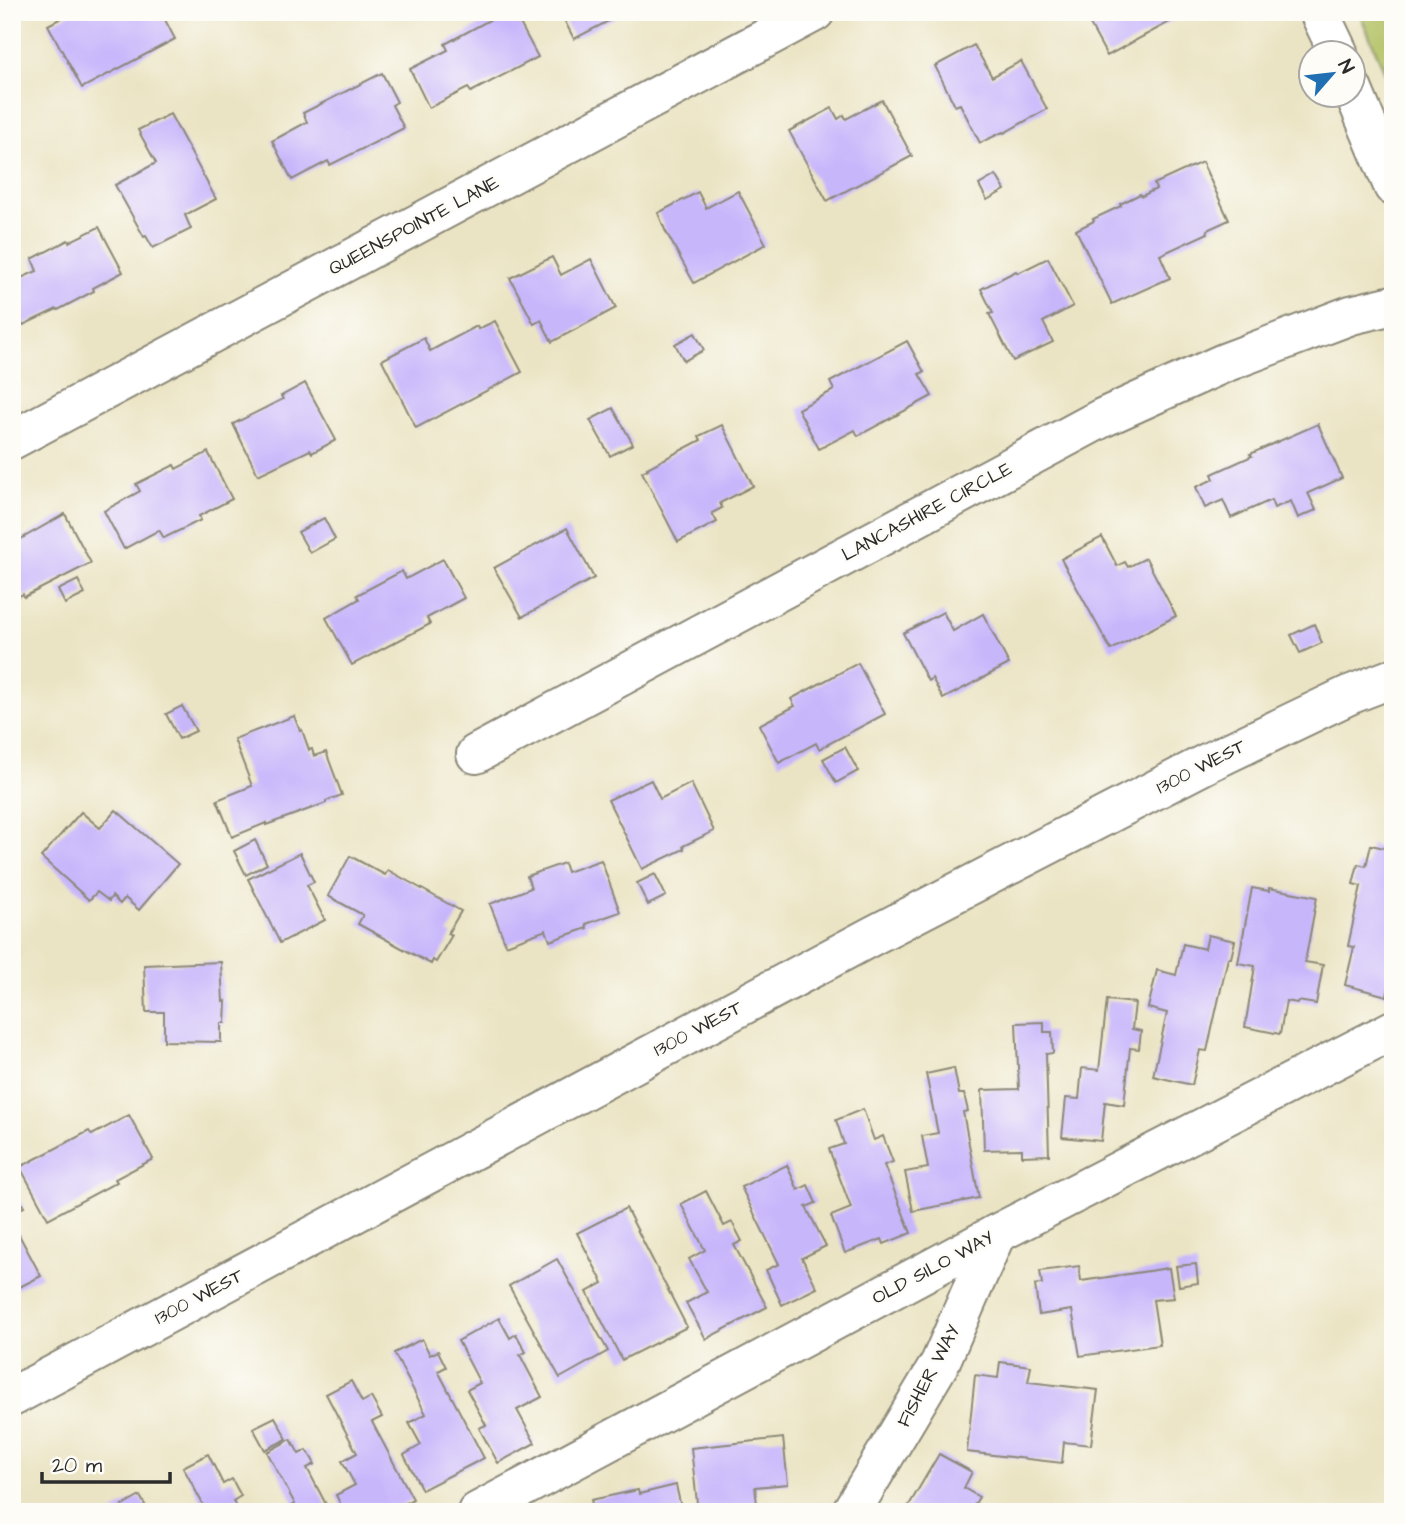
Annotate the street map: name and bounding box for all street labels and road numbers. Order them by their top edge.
street label: QUEENSPOINTE LANE [324,170,504,282]
street label: LANCASHIRE CIRCLE [837,456,1017,568]
street label: 1300 WEST [1152,733,1250,801]
street label: 1300 WEST [649,994,747,1064]
street label: OLD SILO WAY [867,1224,999,1312]
street label: 1300 WEST [150,1262,248,1332]
street label: FISHER WAY [891,1320,967,1432]

